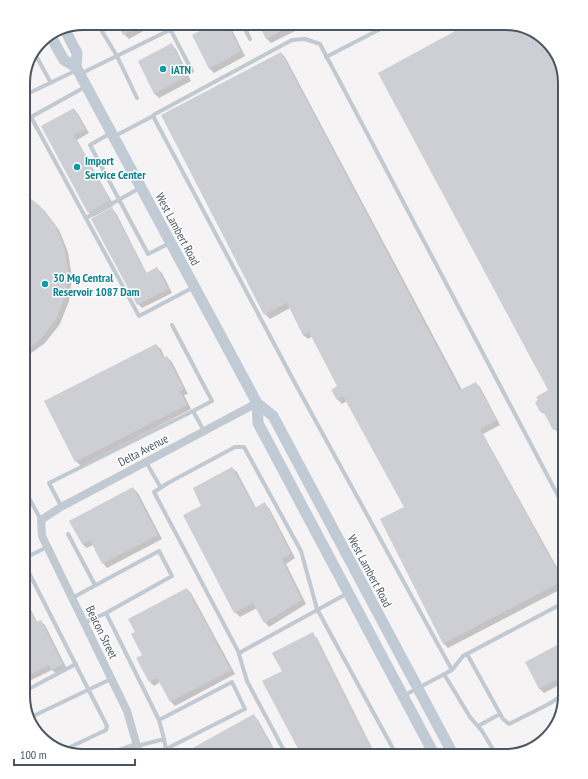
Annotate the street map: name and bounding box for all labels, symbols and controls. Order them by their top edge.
place label: iATN [171,62,191,77]
marker: iATN [158,64,168,74]
place label: Import Service Center [85,153,146,182]
marker: Import Service Center [72,162,82,172]
street label: West Lambert Road [153,190,203,268]
place label: 30 Mg Central Reservoir 1087 Dam [53,270,140,299]
marker: 30 Mg Central Reservoir 1087 Dam [40,279,50,289]
street label: Delta Avenue [115,431,171,469]
street label: West Lambert Road [345,532,395,610]
street label: Beacon Street [83,603,122,662]
scale bar [14,741,135,767]
text: 100 m [20,747,47,762]

